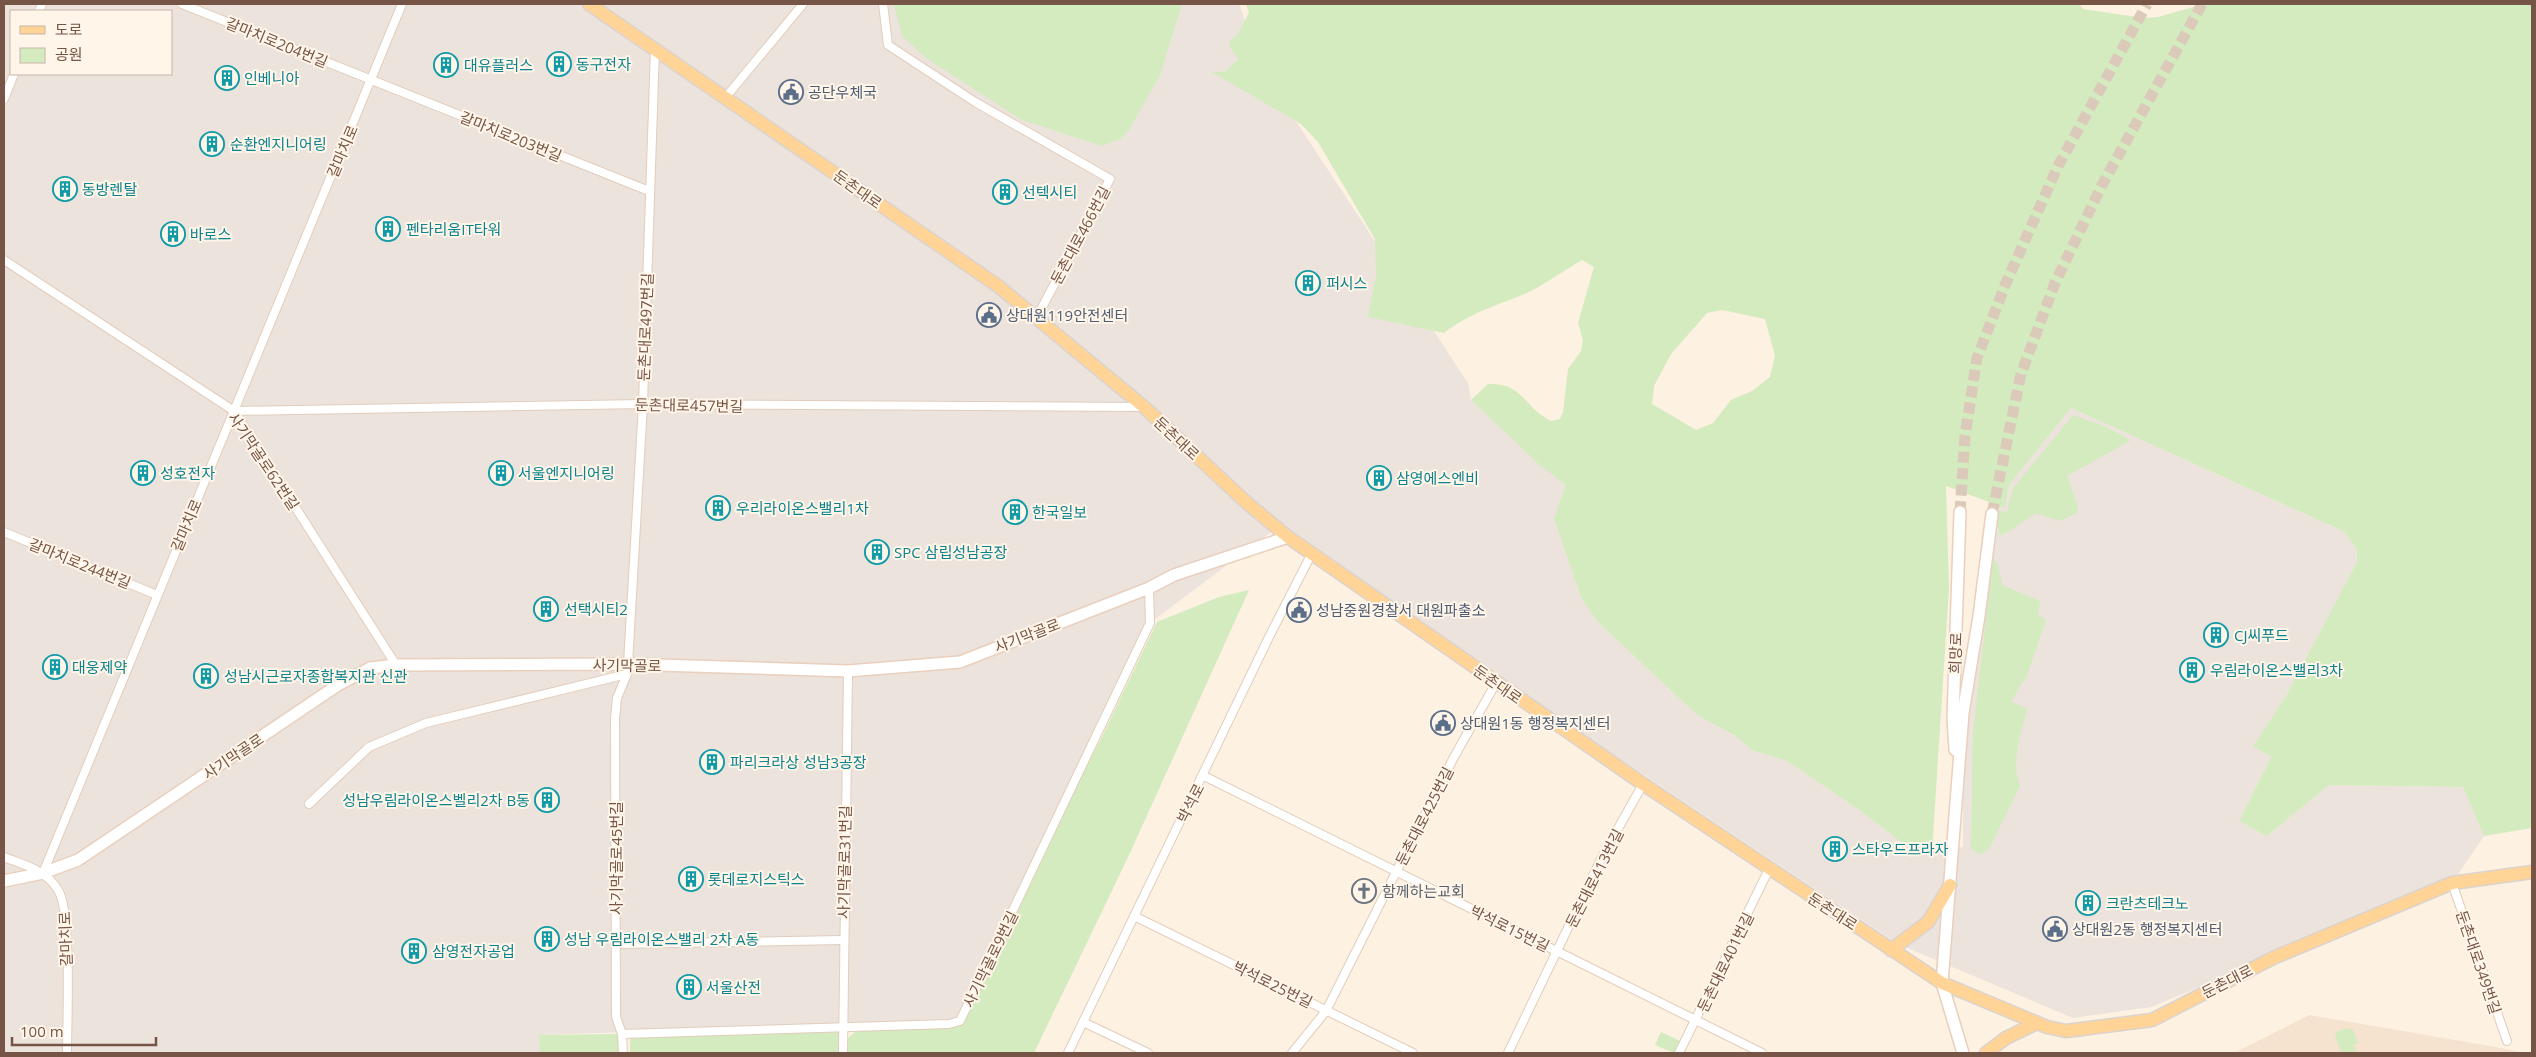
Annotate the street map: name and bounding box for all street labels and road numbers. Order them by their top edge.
street label: 갈마치로204번길 [223,12,331,72]
street label: 갈마치로203번길 [457,106,565,166]
street label: 갈마치로 [322,122,362,180]
street label: 둔촌대로 [830,165,886,213]
street label: 둔촌대로466번길 [1046,182,1114,288]
street label: 둔촌대로497번길 [633,272,657,382]
street label: 둔촌대로457번길 [635,394,743,416]
street label: 사기막골로62번길 [224,408,304,514]
street label: 둔촌대로 [1150,412,1204,464]
street label: 갈마치로 [166,496,206,554]
street label: 갈마치로244번길 [26,533,134,593]
street label: 사기막골로 [991,613,1063,657]
street label: 희망로 [1944,632,1966,674]
street label: 사기막골로 [592,654,662,676]
street label: 둔촌대로 [1470,660,1526,708]
street label: 사기막골로 [199,728,267,784]
street label: 둔촌대로425번길 [1390,763,1458,869]
street label: 박석로 [1172,780,1208,826]
street label: 사기막골로45번길 [606,801,626,915]
street label: 사기막골로31번길 [833,805,855,919]
street label: 둔촌대로413번길 [1560,825,1628,931]
street label: 둔촌대로 [1804,888,1862,934]
street label: 박석로15번길 [1467,900,1553,956]
street label: 사기막골로9번길 [958,907,1022,1011]
street label: 둔촌대로349번길 [2452,907,2506,1017]
street label: 둔촌대로401번길 [1692,909,1758,1015]
street label: 갈마치로 [54,911,76,967]
street label: 박석로25번길 [1230,956,1316,1012]
street label: 둔촌대로 [2198,960,2256,1002]

